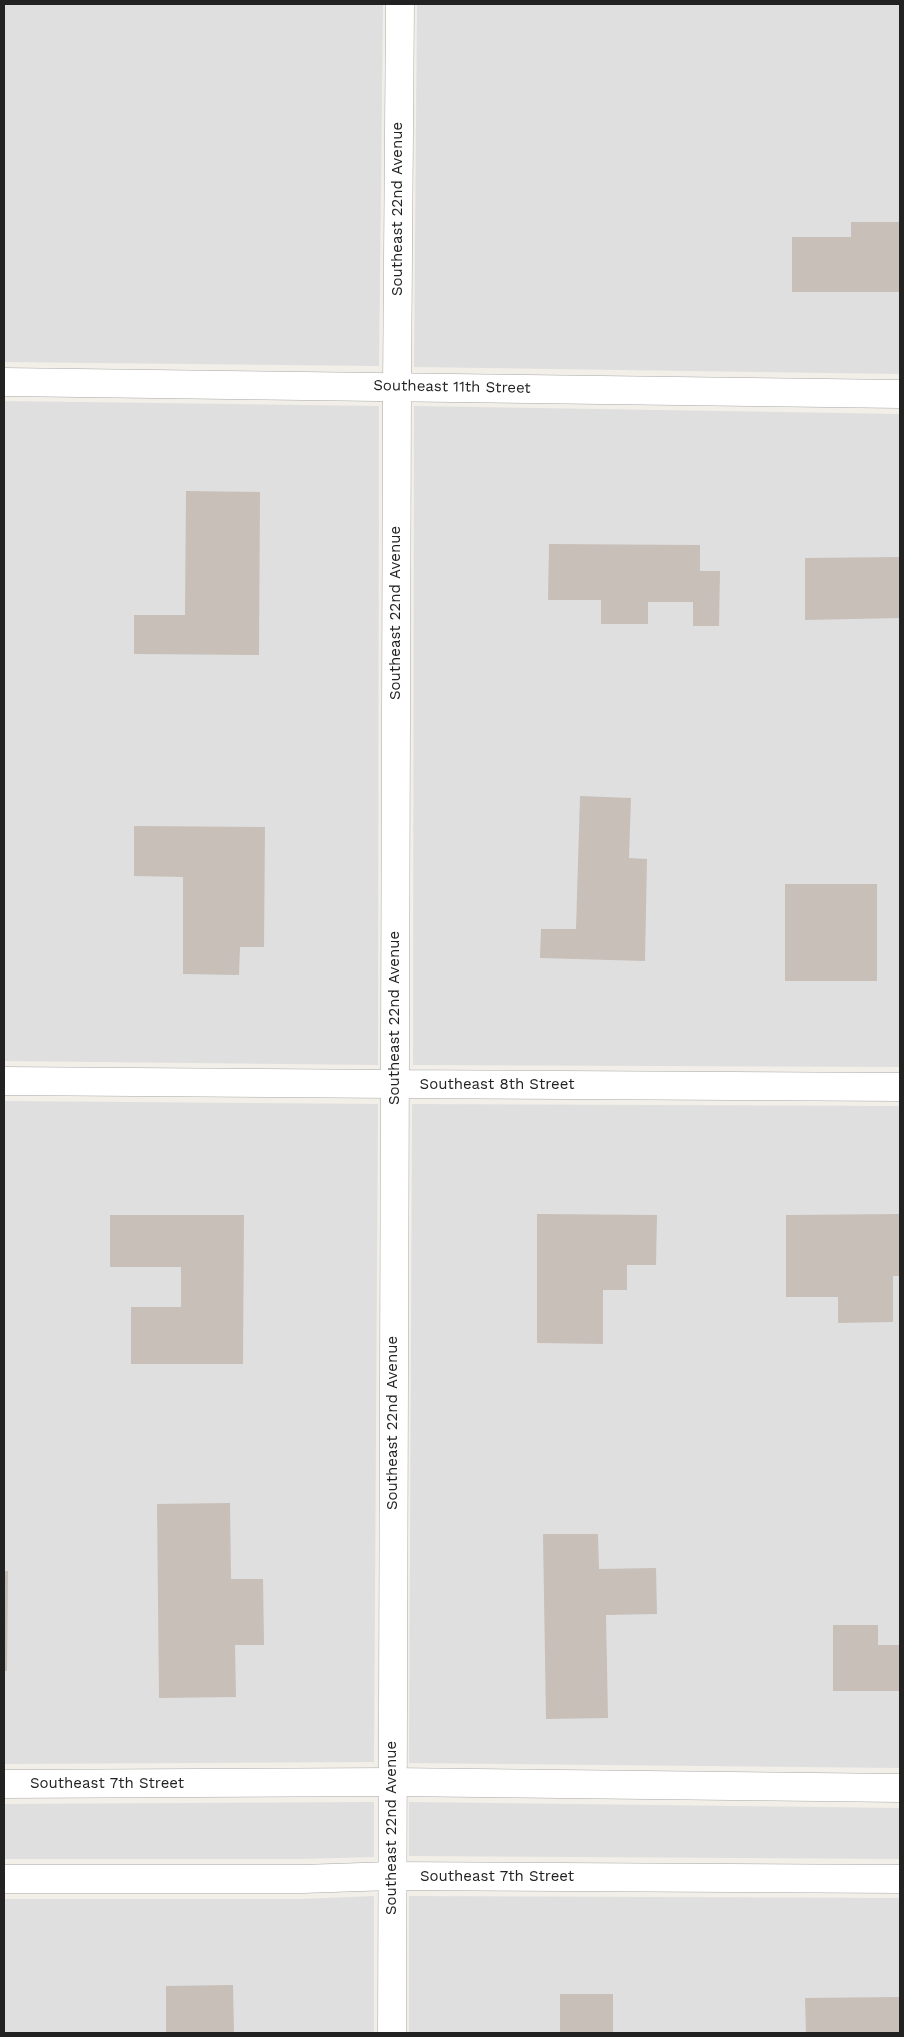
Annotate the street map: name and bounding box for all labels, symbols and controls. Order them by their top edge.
street label: Southeast 22nd Avenue [389,122,407,296]
street label: Southeast 11th Street [373,377,531,397]
street label: Southeast 22nd Avenue [387,526,405,700]
street label: Southeast 22nd Avenue [386,931,404,1105]
street label: Southeast 8th Street [420,1076,574,1094]
street label: Southeast 22nd Avenue [384,1336,402,1510]
street label: Southeast 22nd Avenue [383,1741,401,1915]
street label: Southeast 7th Street [30,1775,184,1793]
street label: Southeast 7th Street [420,1868,574,1886]

